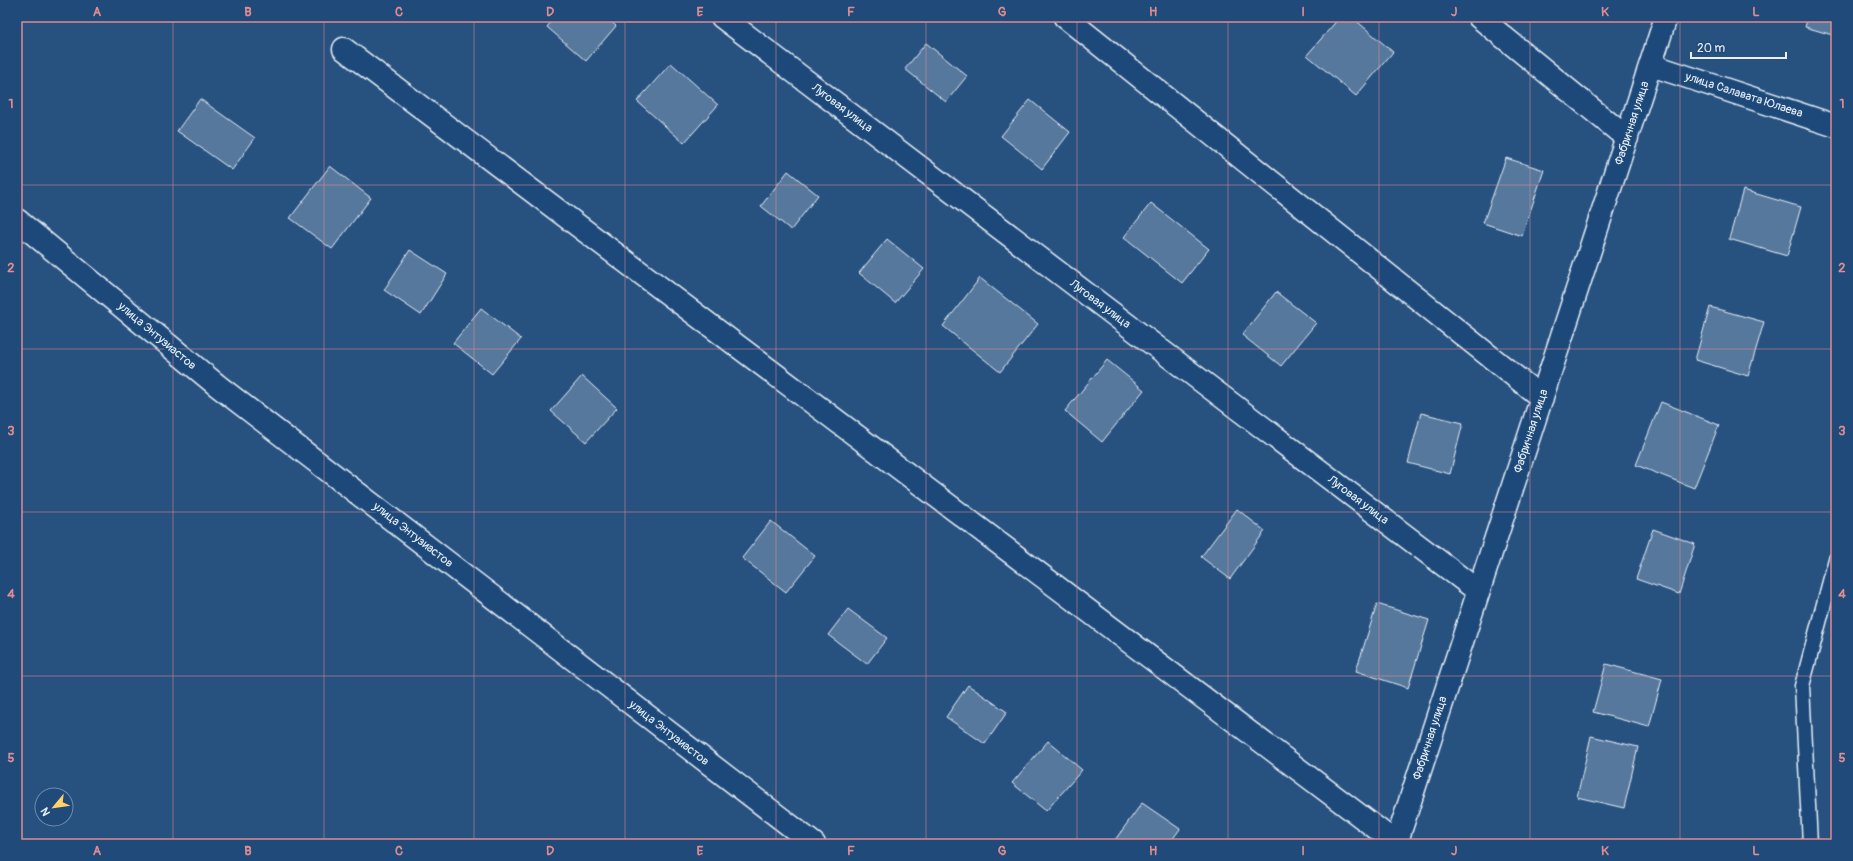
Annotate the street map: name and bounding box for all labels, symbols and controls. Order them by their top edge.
text: A [93,4,102,20]
text: B [244,4,252,20]
text: C [395,4,403,20]
text: D [546,4,554,20]
text: E [697,4,704,20]
text: F [847,4,855,20]
text: G [998,4,1007,20]
text: H [1149,4,1157,20]
text: I [1301,4,1305,20]
text: J [1451,4,1457,20]
text: K [1601,4,1609,20]
text: L [1752,4,1760,20]
scale bar [1691,34,1786,60]
text: 20 m [1697,41,1726,56]
street label: улица Салавата Юлаева [1682,69,1805,121]
street label: Фабричная улица [1611,79,1653,167]
street label: Луговая улица [808,80,876,136]
text: 1 [8,96,14,112]
text: 1 [1839,96,1845,112]
text: 2 [7,260,15,276]
text: 2 [1838,260,1846,276]
street label: Луговая улица [1066,276,1134,332]
street label: улица Энтузиастов [114,298,199,373]
street label: Фабричная улица [1510,387,1552,475]
text: 3 [7,423,15,439]
text: 3 [1838,423,1846,439]
street label: Луговая улица [1324,472,1392,528]
street label: улица Энтузиастов [369,498,456,571]
text: 4 [7,586,15,602]
text: 4 [1838,586,1846,602]
street label: Фабричная улица [1409,694,1451,782]
street label: улица Энтузиастов [625,696,712,769]
text: 5 [7,750,15,766]
text: 5 [1838,750,1846,766]
north arrow [34,787,74,827]
text: N [38,805,53,818]
text: A [93,843,102,859]
text: B [244,843,252,859]
text: C [395,843,403,859]
text: D [546,843,554,859]
text: E [697,843,704,859]
text: F [847,843,855,859]
text: G [998,843,1007,859]
text: H [1149,843,1157,859]
text: I [1301,843,1305,859]
text: J [1451,843,1457,859]
text: K [1601,843,1609,859]
text: L [1752,843,1760,859]

